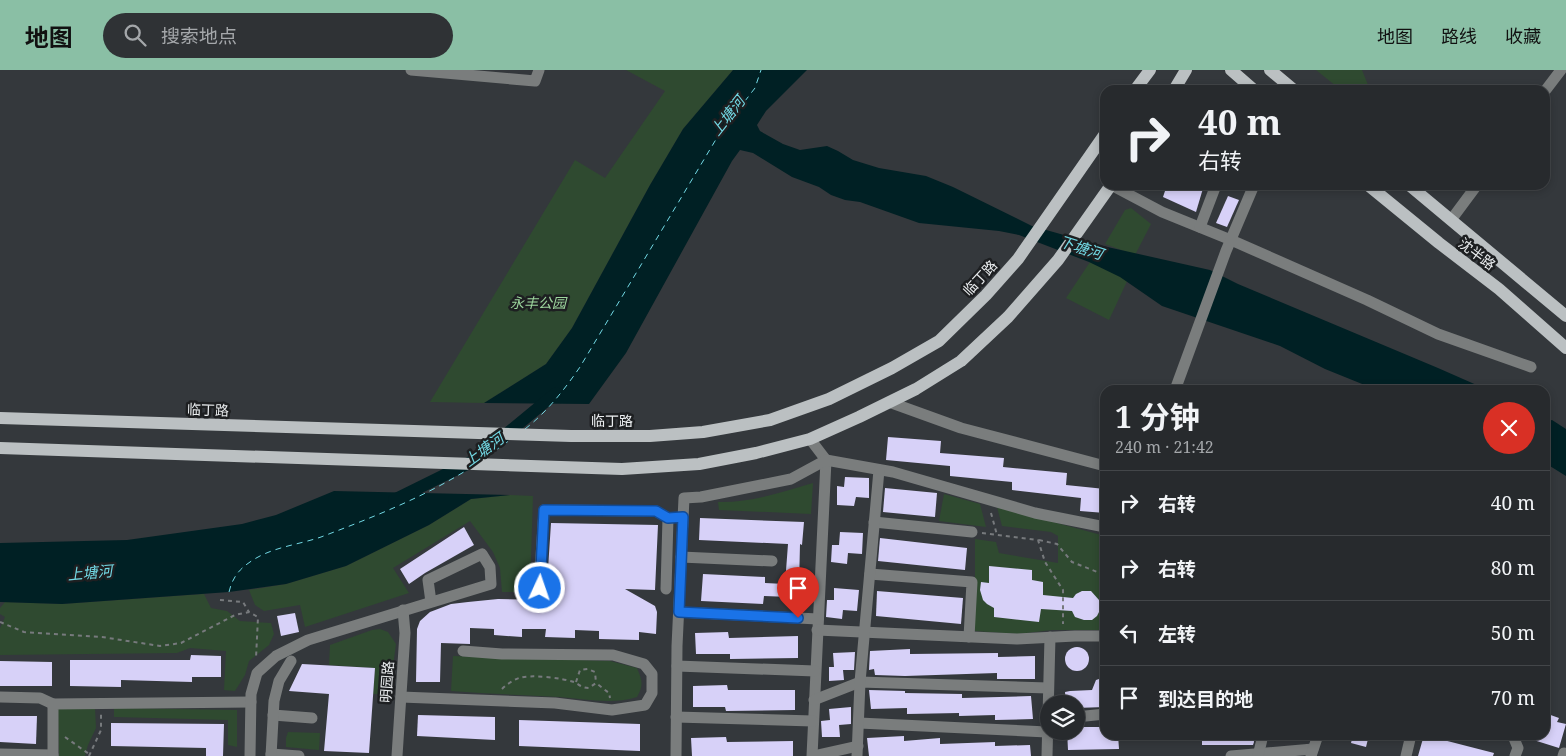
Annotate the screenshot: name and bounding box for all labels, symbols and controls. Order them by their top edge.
search box [103,13,453,58]
text: 地图 [25,20,73,53]
icon: search [121,21,149,49]
text: 搜索地点 [161,23,237,49]
text: 地图 [1377,24,1413,48]
text: 路线 [1441,24,1477,48]
text: 收藏 [1505,24,1541,48]
water label: 上塘河 [705,89,751,139]
text: 40 m [1198,98,1281,145]
icon: right [1115,105,1180,170]
text: 右转 [1198,145,1242,175]
water label: 下塘河 [1057,231,1109,264]
street label: 沈半路 [1455,233,1500,274]
street label: 临丁路 [958,256,1001,299]
park label: 永丰公园 [510,293,568,312]
text: 1 分钟 [1115,396,1200,437]
street label: 临丁路 [187,399,229,420]
button: close [1483,402,1535,454]
street label: 临丁路 [591,411,633,430]
water label: 上塘河 [459,426,510,471]
text: 240 m · 21:42 [1115,436,1214,458]
icon: right [1115,489,1143,517]
text: 40 m [1491,490,1535,516]
text: 右转 [1158,491,1196,517]
icon: right [1115,554,1143,582]
text: 80 m [1491,555,1535,581]
text: 右转 [1158,556,1196,582]
water label: 上塘河 [67,560,116,584]
position arrow [513,561,565,613]
pin [777,567,819,618]
icon: arrive [784,574,812,602]
icon: left [1115,619,1143,647]
text: 50 m [1491,620,1535,646]
text: 左转 [1158,621,1196,647]
street label: 明园路 [376,660,397,704]
icon: arrive [1115,684,1143,712]
text: 70 m [1491,685,1535,711]
text: 到达目的地 [1158,686,1253,712]
map controls [1040,695,1085,740]
button: layers [1040,695,1085,740]

